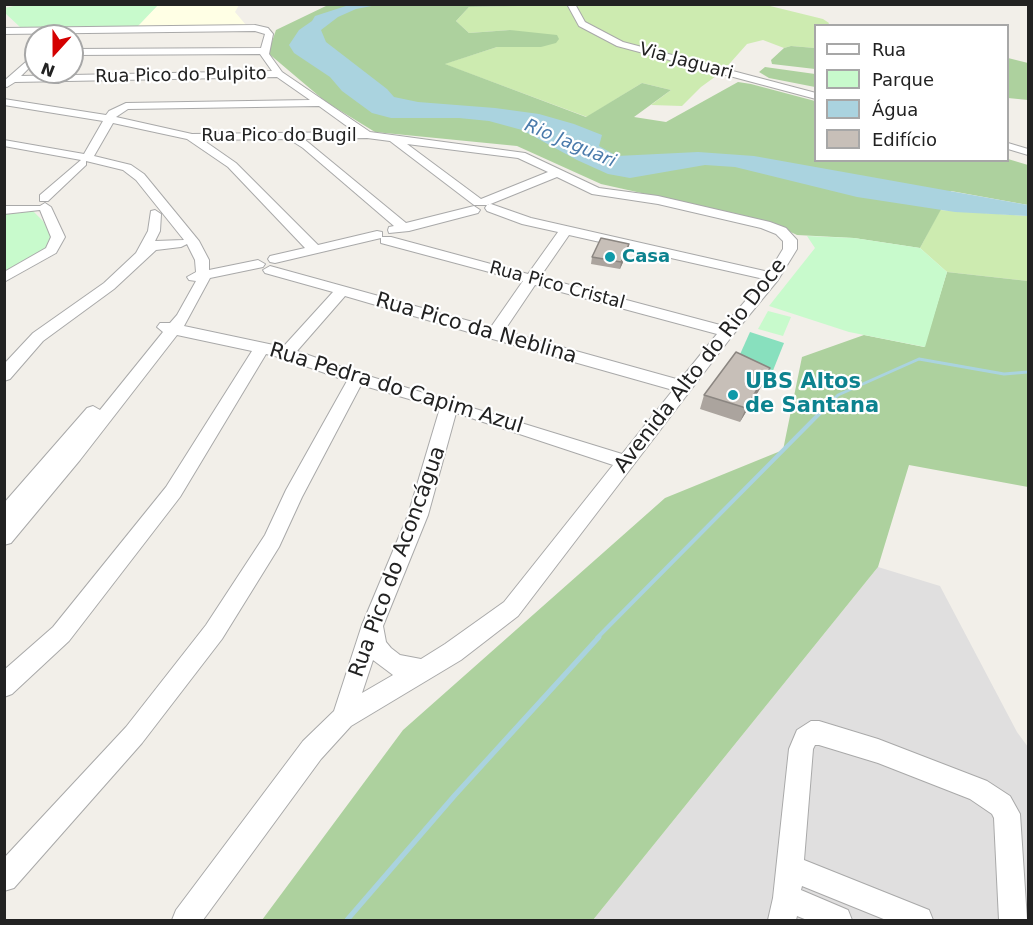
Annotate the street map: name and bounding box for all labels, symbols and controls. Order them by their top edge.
north arrow [24,24,84,84]
legend [814,24,1009,162]
street label: Via Jaguari [637,39,735,85]
text: Rua [872,39,906,60]
text: N [38,58,58,81]
street label: Rua Pico do Pulpito [95,64,267,88]
text: Parque [872,69,934,90]
text: Água [872,99,918,120]
water label: Rio Jaguari [521,115,619,173]
street label: Rua Pico do Bugil [201,125,357,147]
text: Edifício [872,129,937,150]
place label: Casa [622,246,670,268]
marker: Casa [603,250,617,264]
street label: Avenida Alto do Rio Doce [610,254,792,478]
street label: Rua Pico Cristal [487,258,627,314]
street label: Rua Pico da Neblina [372,288,580,370]
street label: Rua Pedra do Capim Azul [266,338,526,440]
place label: UBS Altos de Santana [745,370,879,420]
marker: UBS Altos de Santana [726,388,740,402]
street label: Rua Pico do Aconcágua [344,443,452,681]

